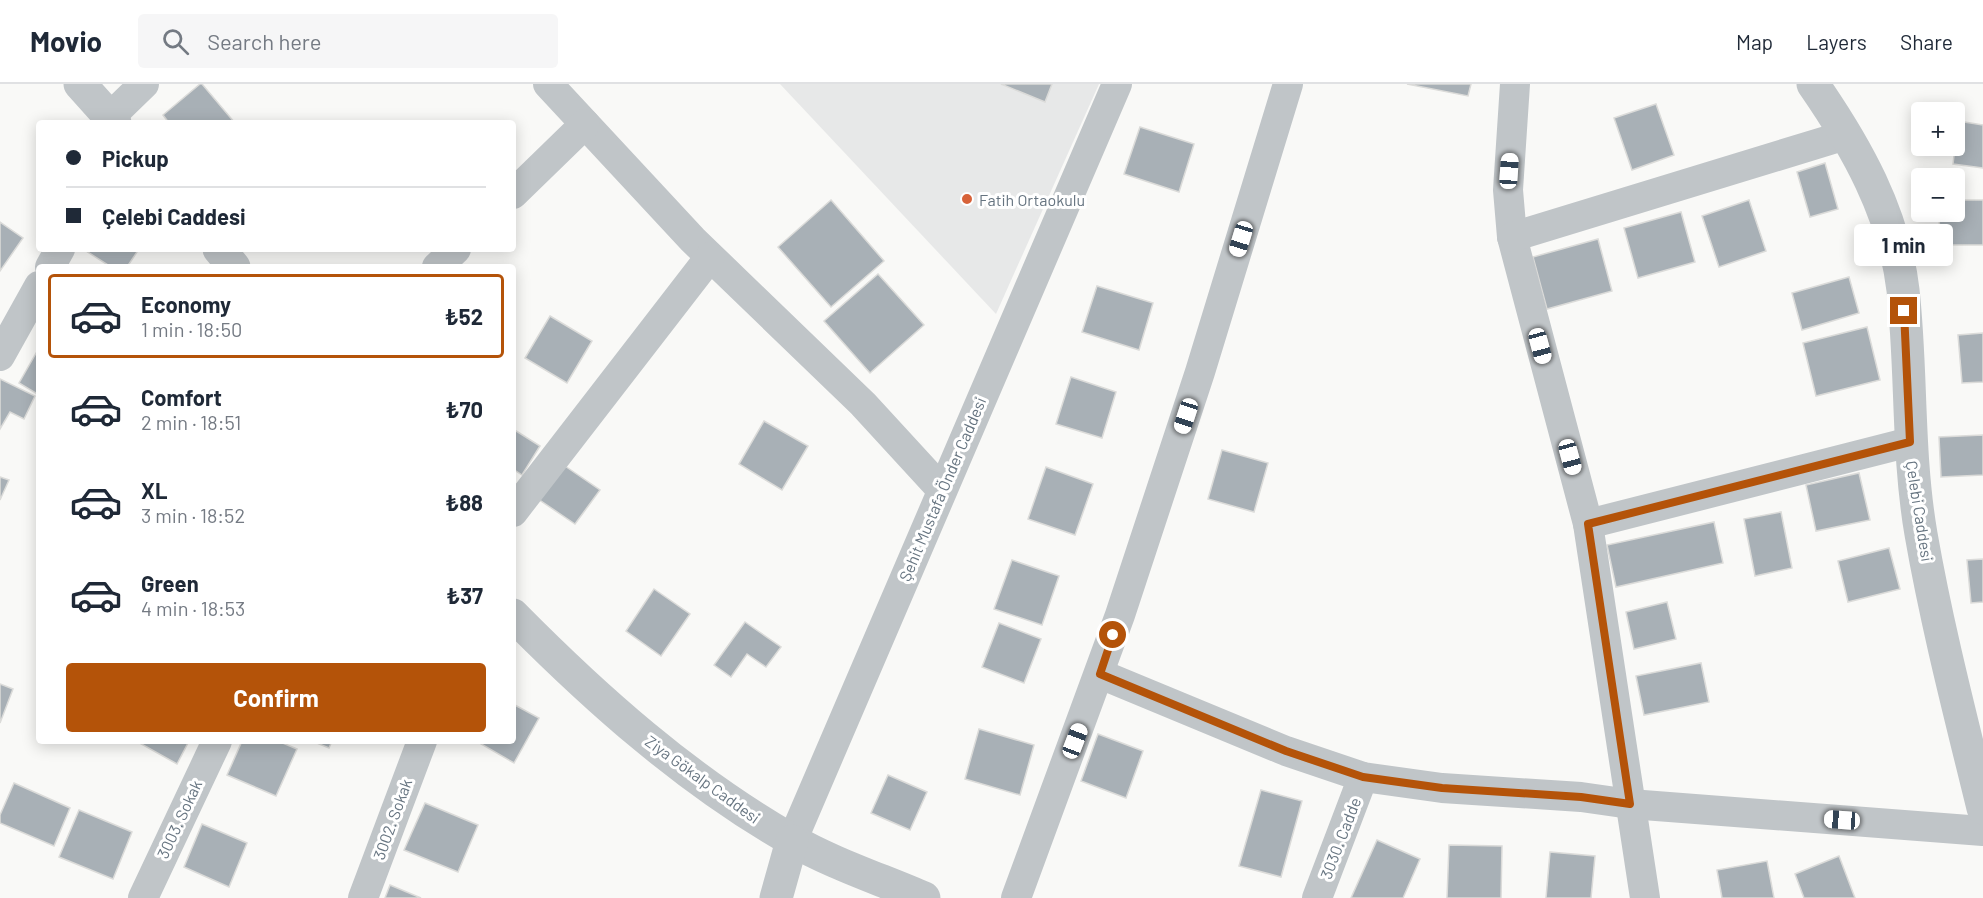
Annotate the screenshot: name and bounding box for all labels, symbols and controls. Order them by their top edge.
search box [138,14,558,68]
text: Movio [30,24,102,58]
icon: search [159,25,192,58]
text: Search here [207,28,322,54]
text: Map [1736,29,1773,54]
text: Layers [1806,29,1867,54]
text: Share [1900,29,1953,54]
map controls [1911,102,1965,222]
button: + [1911,102,1965,156]
text: Pickup [102,145,169,171]
car [1499,152,1519,190]
button: − [1911,168,1965,222]
place label: Fatih Ortaokulu [979,190,1085,209]
marker: Fatih Ortaokulu [960,192,974,206]
text: Çelebi Caddesi [102,203,246,229]
car [1227,219,1255,259]
callout: 1 min [1854,224,1954,266]
text: 1 min [1882,233,1925,257]
icon: car [69,289,123,343]
text: Economy [141,291,231,317]
route end [1890,297,1917,324]
text: ₺52 [445,303,483,329]
text: 1 min · 18:50 [141,317,242,341]
car [1527,326,1553,366]
icon: car [69,382,123,436]
text: Comfort [141,384,222,410]
street label: Şehit Mustafa Önder Caddesi [895,394,989,584]
text: ₺70 [445,396,483,422]
car [1172,396,1200,436]
text: 2 min · 18:51 [141,410,241,434]
car [1557,437,1583,477]
street label: Çelebi Caddesi [1903,459,1937,563]
icon: car [69,475,123,529]
text: XL [141,477,167,503]
text: ₺88 [445,489,483,515]
text: 3 min · 18:52 [141,503,245,527]
icon: car [69,568,123,622]
text: Green [141,570,199,596]
text: ₺37 [446,582,483,608]
text: 4 min · 18:53 [141,596,245,620]
route start [1099,621,1126,648]
button: Confirm [66,663,486,732]
car [1060,721,1090,761]
street label: Ziya Gökalp Caddesi [642,731,764,827]
street label: 3002. Sokak [369,776,415,862]
street label: 3003. Sokak [153,777,205,861]
street label: 3030. Cadde [1316,794,1364,882]
car [1823,810,1861,830]

